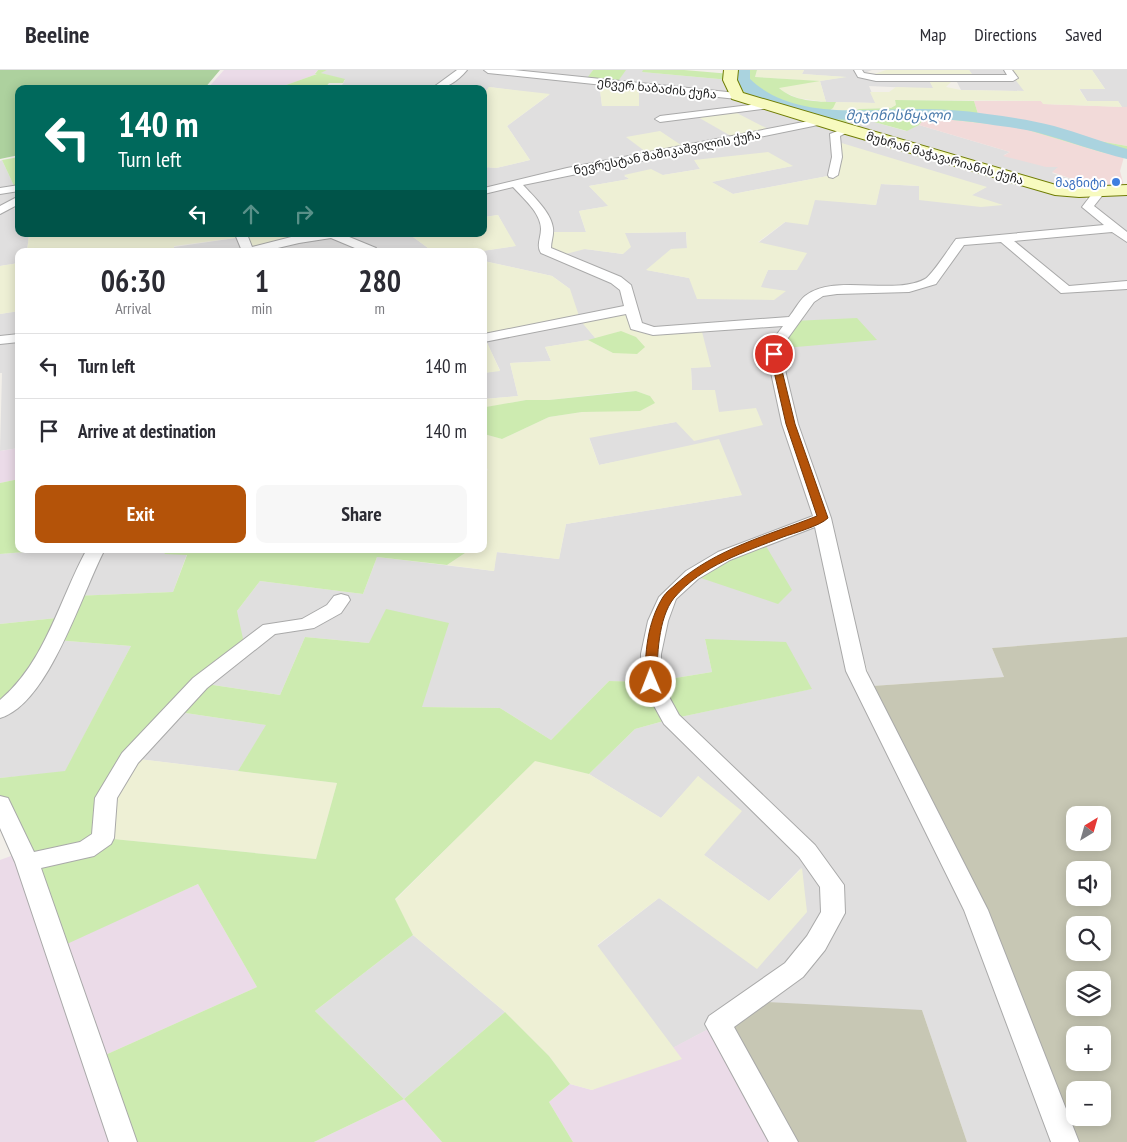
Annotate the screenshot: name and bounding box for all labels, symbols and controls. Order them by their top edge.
text: Beeline [25,19,90,50]
text: Map [920,23,946,46]
text: Directions [974,23,1037,46]
text: Saved [1065,23,1102,46]
street label: ენვერ ხაბაძის ქუჩა [597,74,717,102]
text: 140 m [118,101,199,147]
icon: left [35,105,100,170]
water label: მეჯინისწყალი [845,106,952,124]
street label: ნევრესტან შაშიკაშვილის ქუჩა [572,126,762,178]
street label: მუხრან მაჭავარიანის ქუჩა [865,128,1025,188]
text: Turn left [118,145,182,173]
place label: მაგნიტი [1055,175,1106,190]
marker: მაგნიტი [1110,176,1122,188]
icon: left [184,200,212,228]
icon: ahead [237,200,265,228]
icon: right [290,200,318,228]
text: 06:30 [101,261,166,300]
text: 1 [255,261,269,300]
text: 280 [358,261,401,300]
text: Arrival [115,298,151,318]
text: min [251,298,272,318]
text: m [374,298,385,318]
pin [753,333,795,375]
icon: arrive [760,340,788,368]
icon: left [35,352,63,380]
text: Turn left [78,354,135,378]
text: 140 m [425,354,467,378]
icon: arrive [35,417,63,445]
text: Arrive at destination [78,419,216,443]
text: 140 m [425,419,467,443]
button: Exit [35,485,246,543]
button: Share [256,485,467,543]
position arrow [624,655,676,707]
north arrow [1066,806,1111,851]
map controls [1066,806,1111,1126]
button: sound [1066,861,1111,906]
button: search [1066,916,1111,961]
button: layers [1066,971,1111,1016]
button: + [1066,1026,1111,1071]
button: − [1066,1081,1111,1126]

